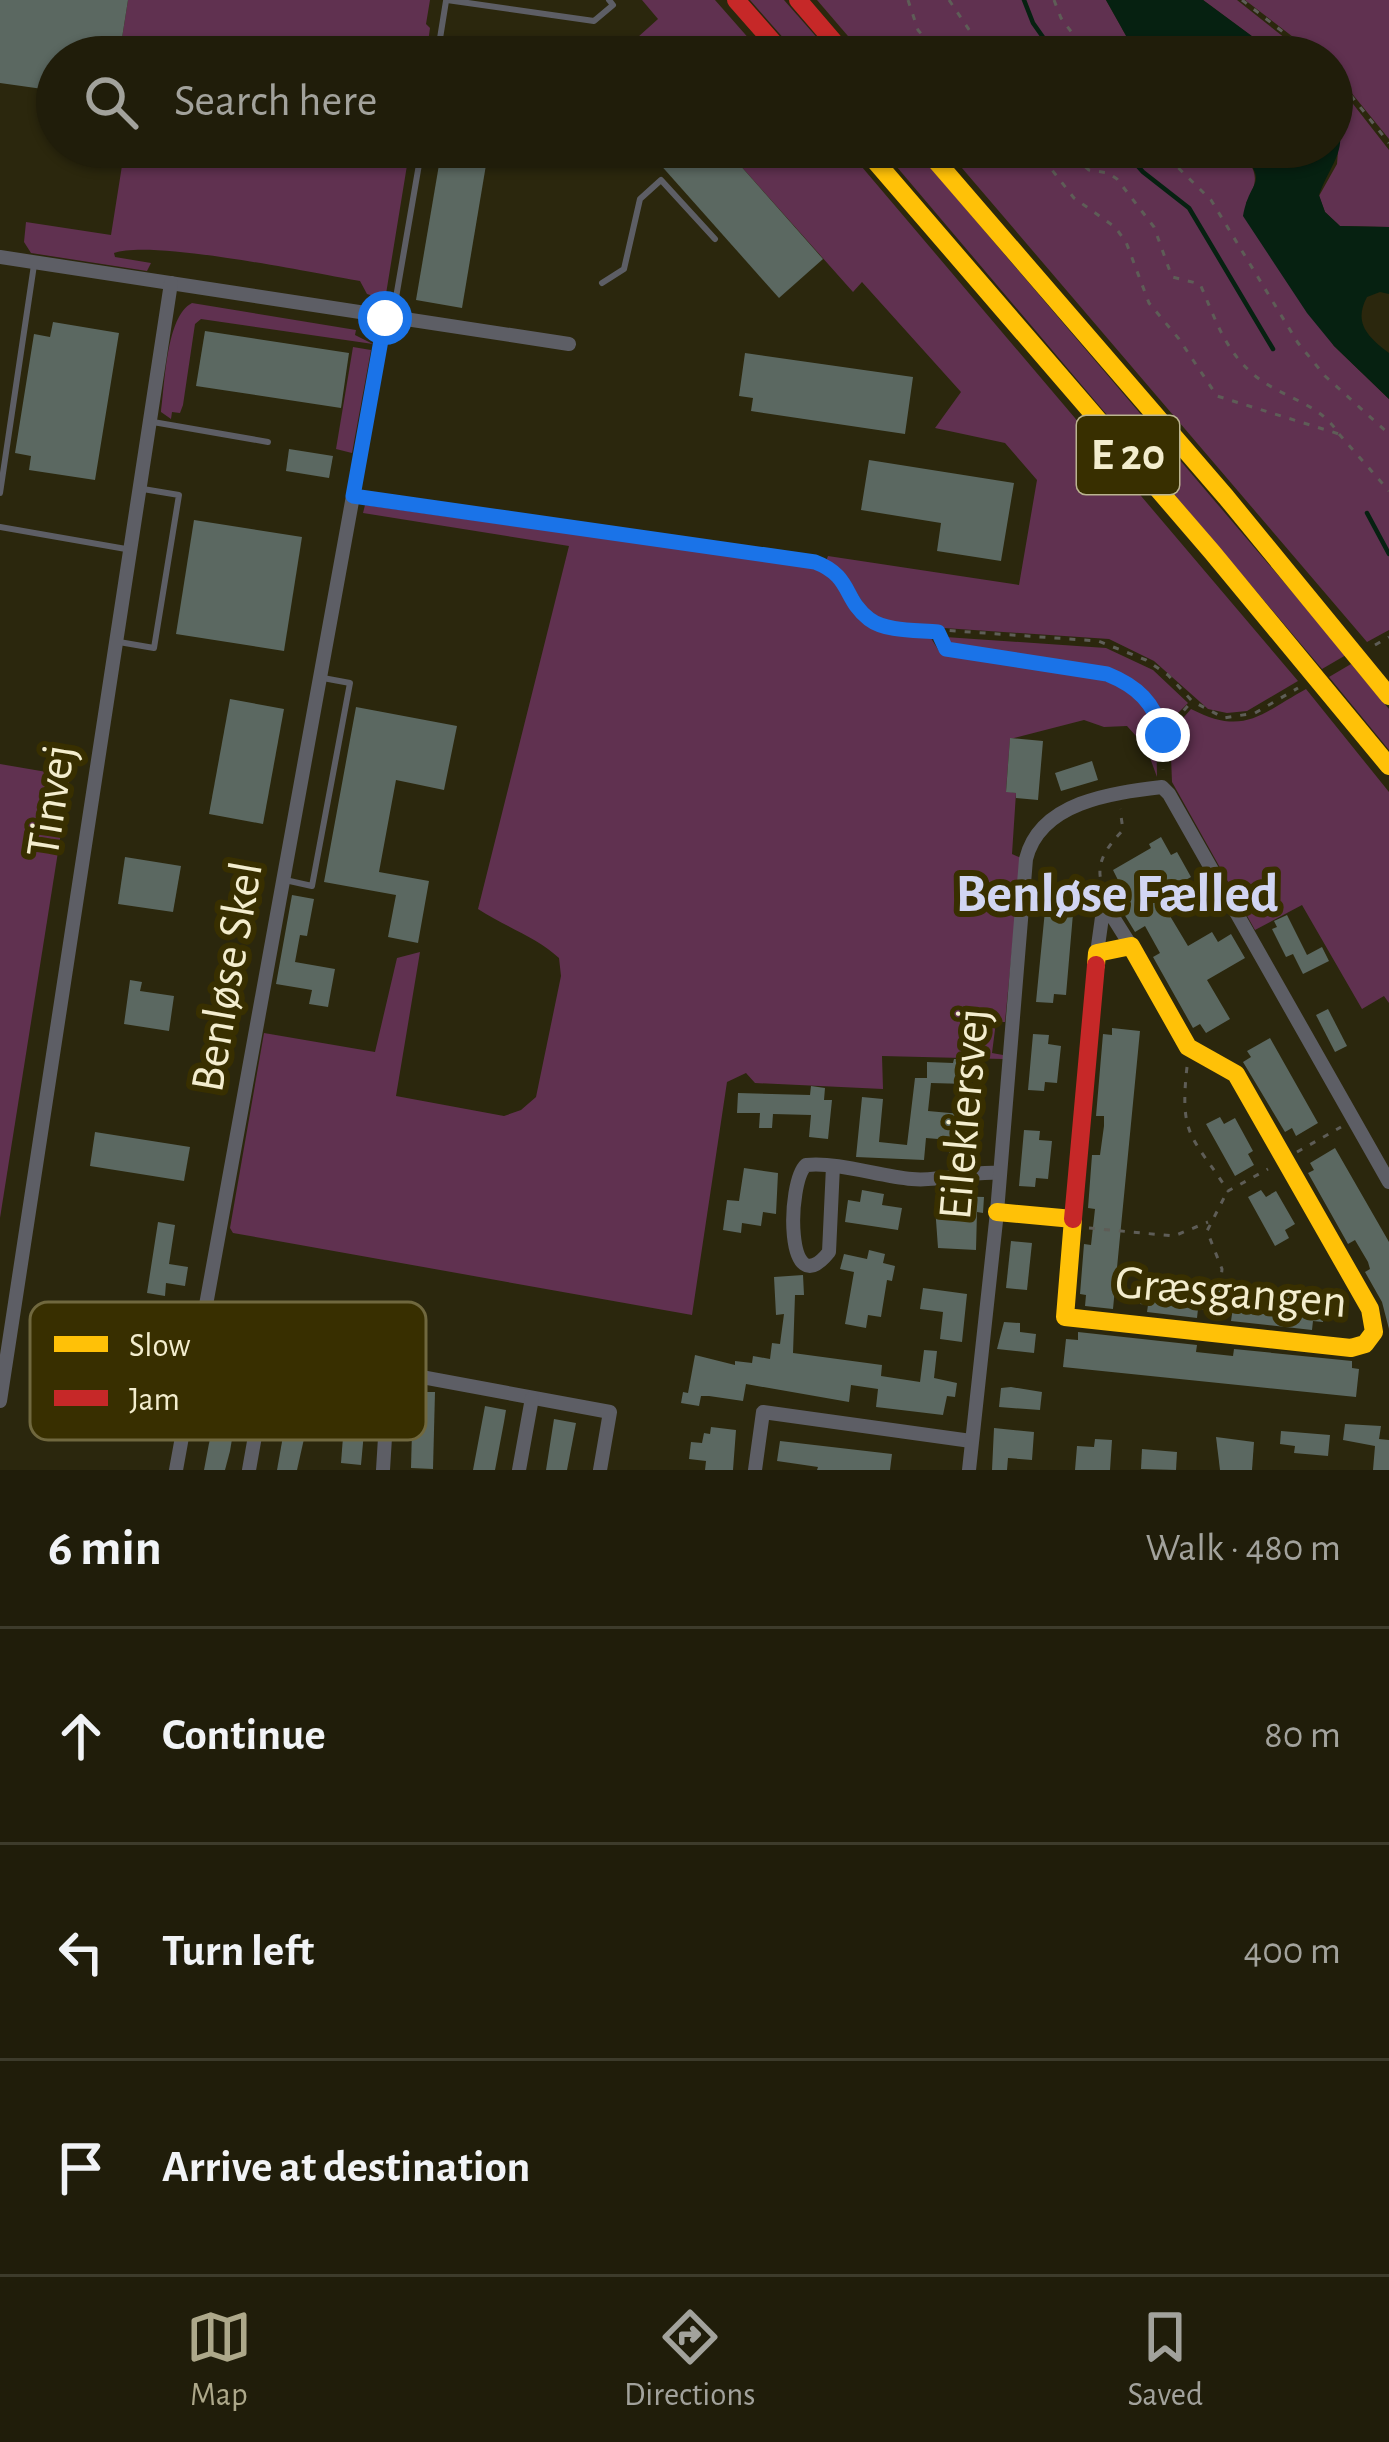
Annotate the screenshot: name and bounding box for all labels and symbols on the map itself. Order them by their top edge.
route start [358,291,412,345]
road number: E 20 [1077,416,1179,494]
route end [1136,708,1190,762]
street label: Tinvej [19,741,85,861]
street label: Benløse Skel [184,858,272,1096]
district label: Benløse Fælled [955,868,1279,922]
street label: Eilekiersvej [932,1006,998,1222]
street label: Græsgangen [1113,1259,1349,1327]
legend [30,1302,426,1440]
text: Slow [129,1330,190,1363]
text: Jam [129,1384,180,1417]

